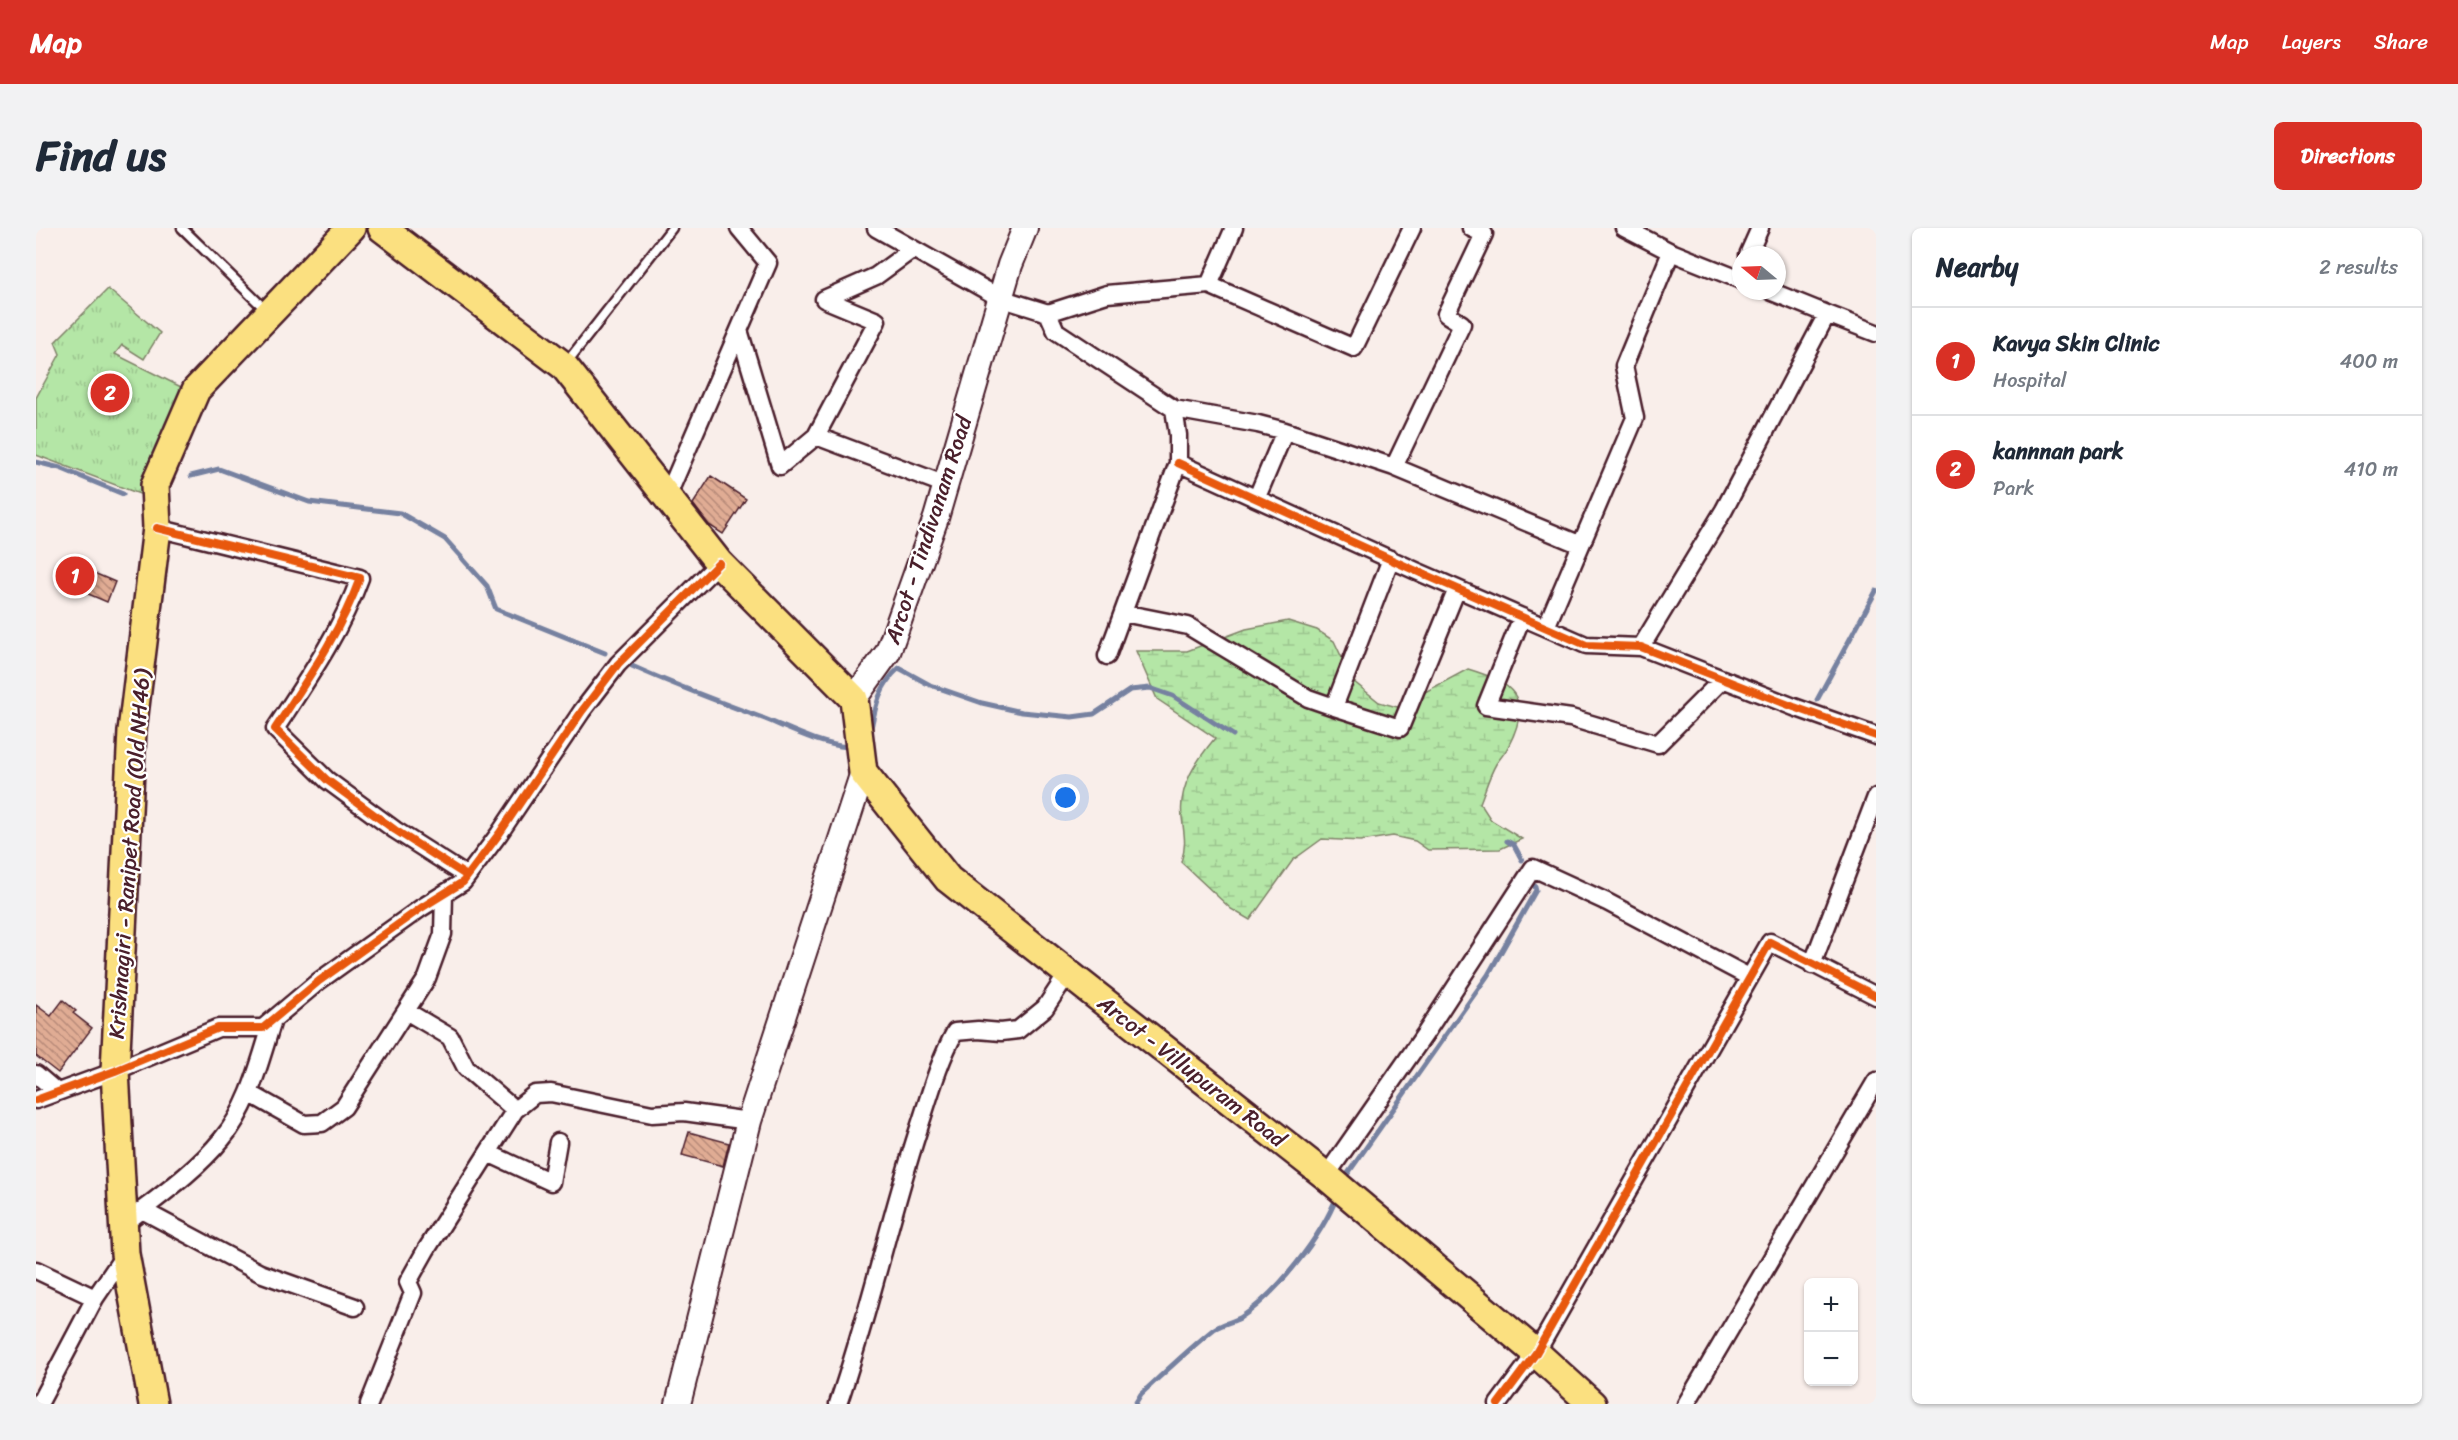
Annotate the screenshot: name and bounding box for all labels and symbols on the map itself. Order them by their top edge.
north arrow [1732,246,1786,300]
pin: 2 [90,370,130,416]
street label: Arcot - Tindivanam Road [872,410,984,650]
pin: 1 [56,554,94,598]
street label: Krishnagiri - Ranipet Road (Old NH46) [97,667,161,1040]
your location [1051,783,1080,812]
street label: Arcot - Villupuram Road [1088,984,1296,1158]

